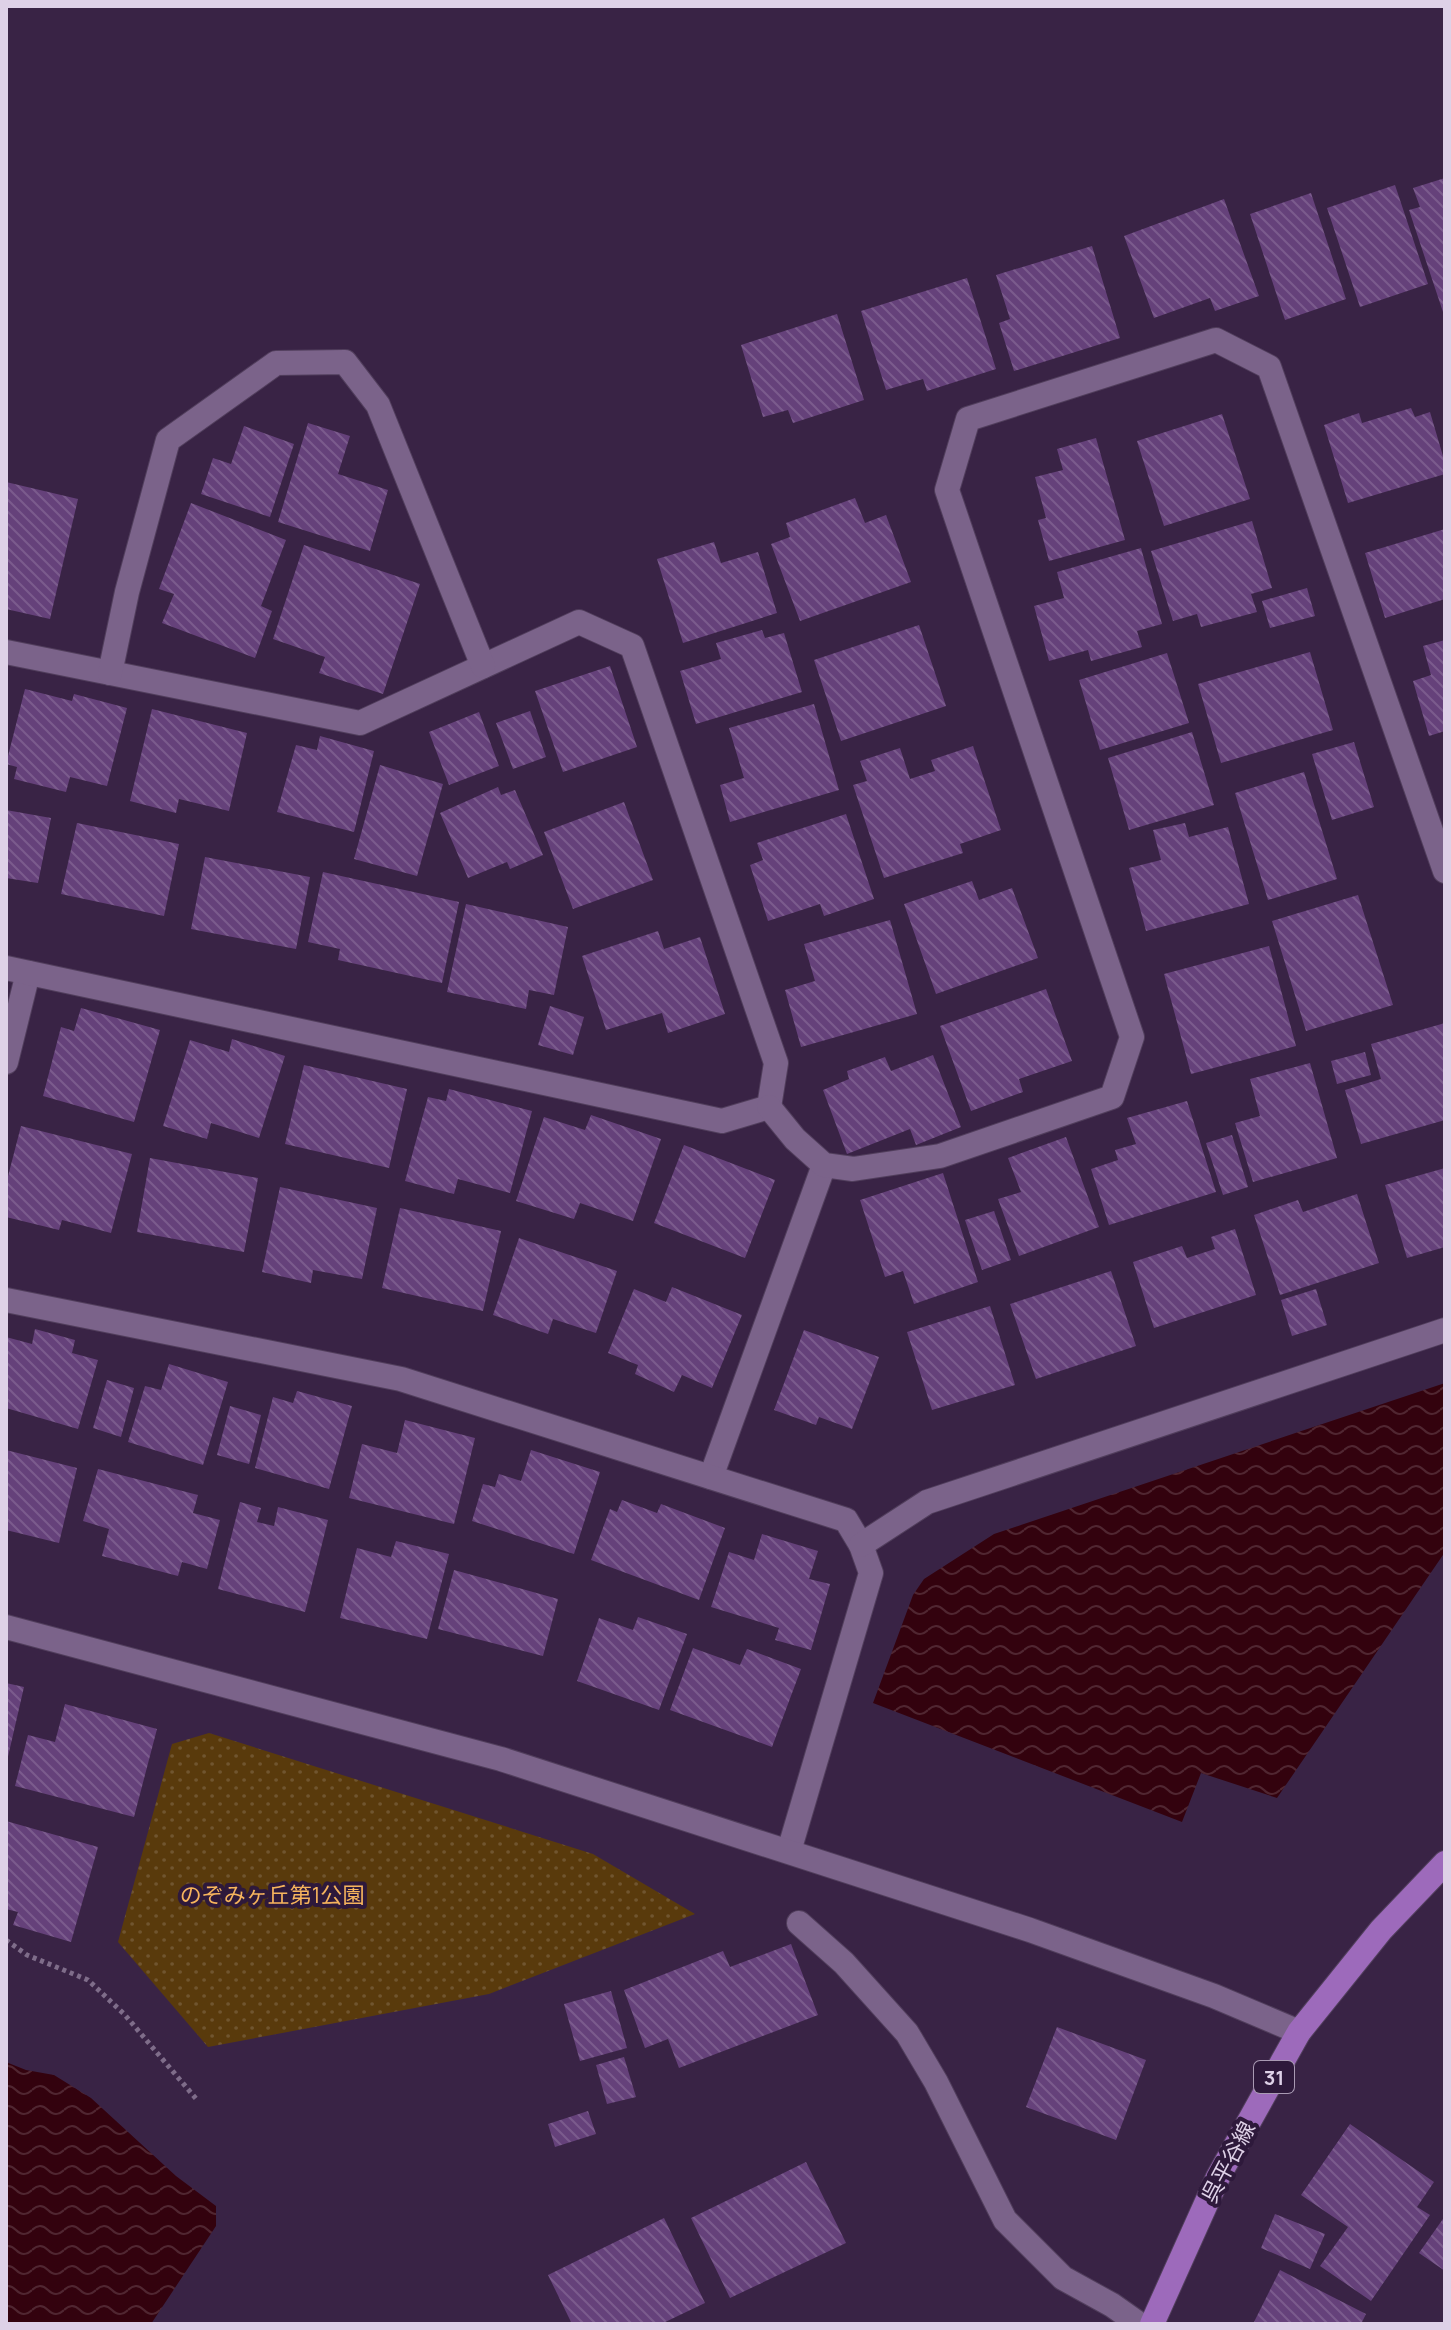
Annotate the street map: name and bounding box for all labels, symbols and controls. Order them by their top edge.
park label: のぞみヶ丘第1公園 [180,1880,364,1910]
road number: 31 [1254,2061,1294,2093]
street label: 呉平谷線 [1194,2116,1262,2208]

